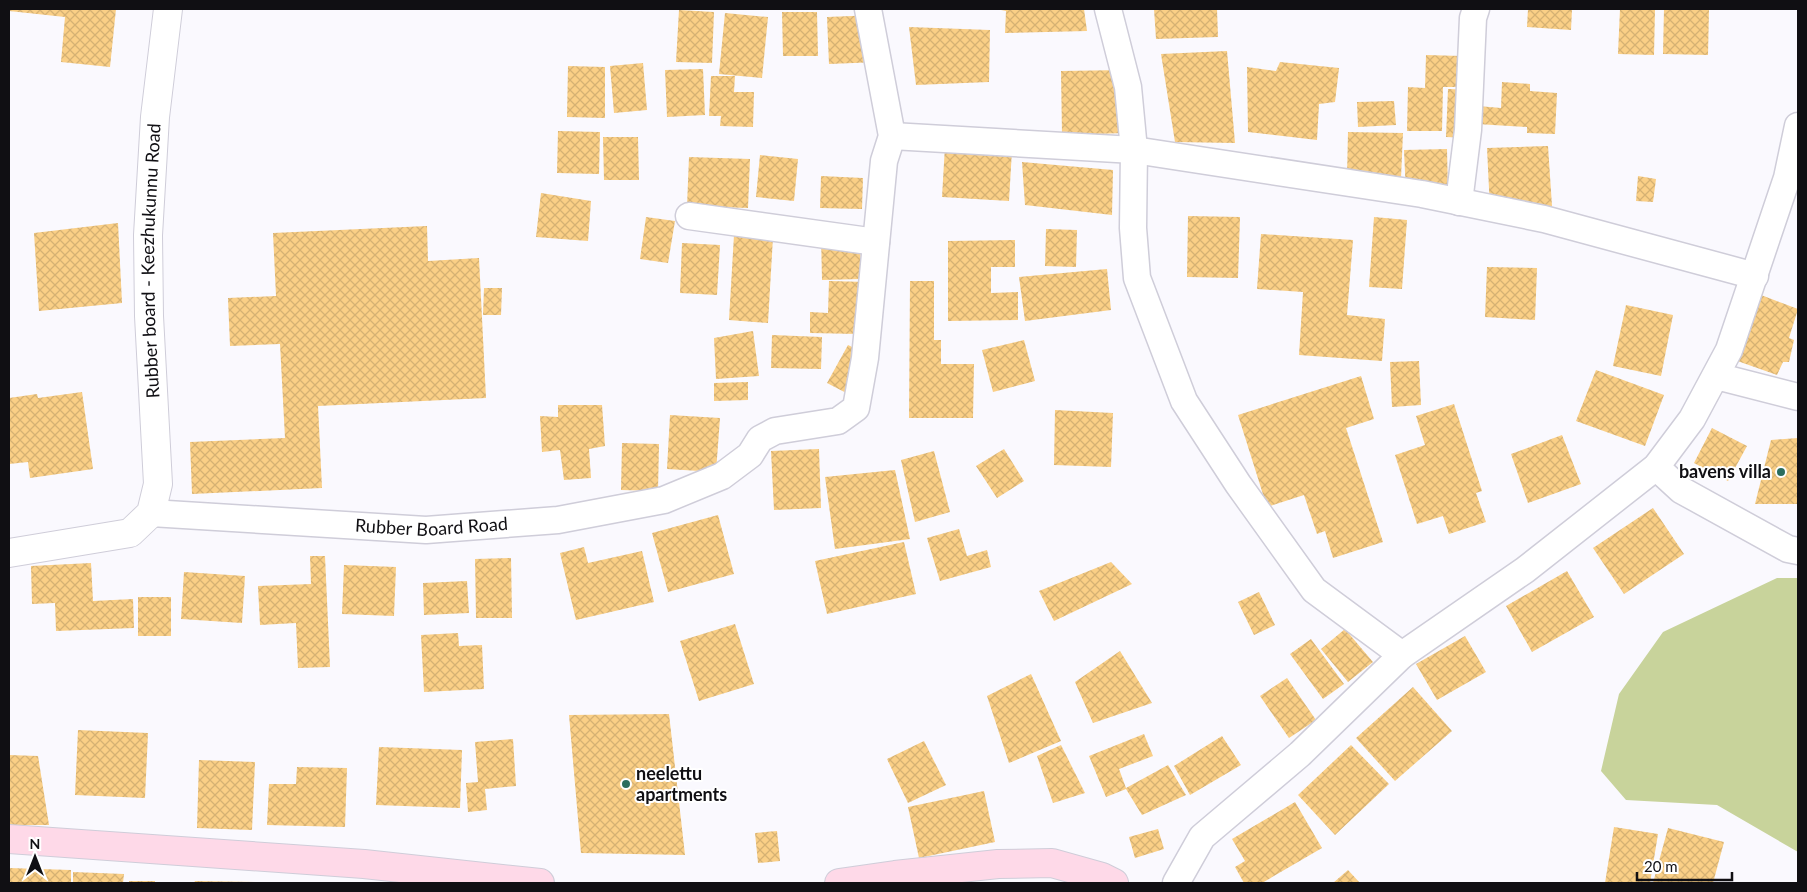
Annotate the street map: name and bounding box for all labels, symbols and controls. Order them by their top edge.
street label: Rubber board - Keezhukunnu Road [136,123,165,399]
place label: bavens villa [1679,460,1771,482]
marker: bavens villa [1775,466,1787,478]
street label: Rubber Board Road [354,512,509,540]
place label: neelettu apartments [636,762,727,805]
marker: neelettu apartments [620,778,632,790]
north arrow [10,832,60,882]
text: N [30,835,40,852]
scale bar [1637,850,1732,882]
text: 20 m [1644,857,1678,875]

